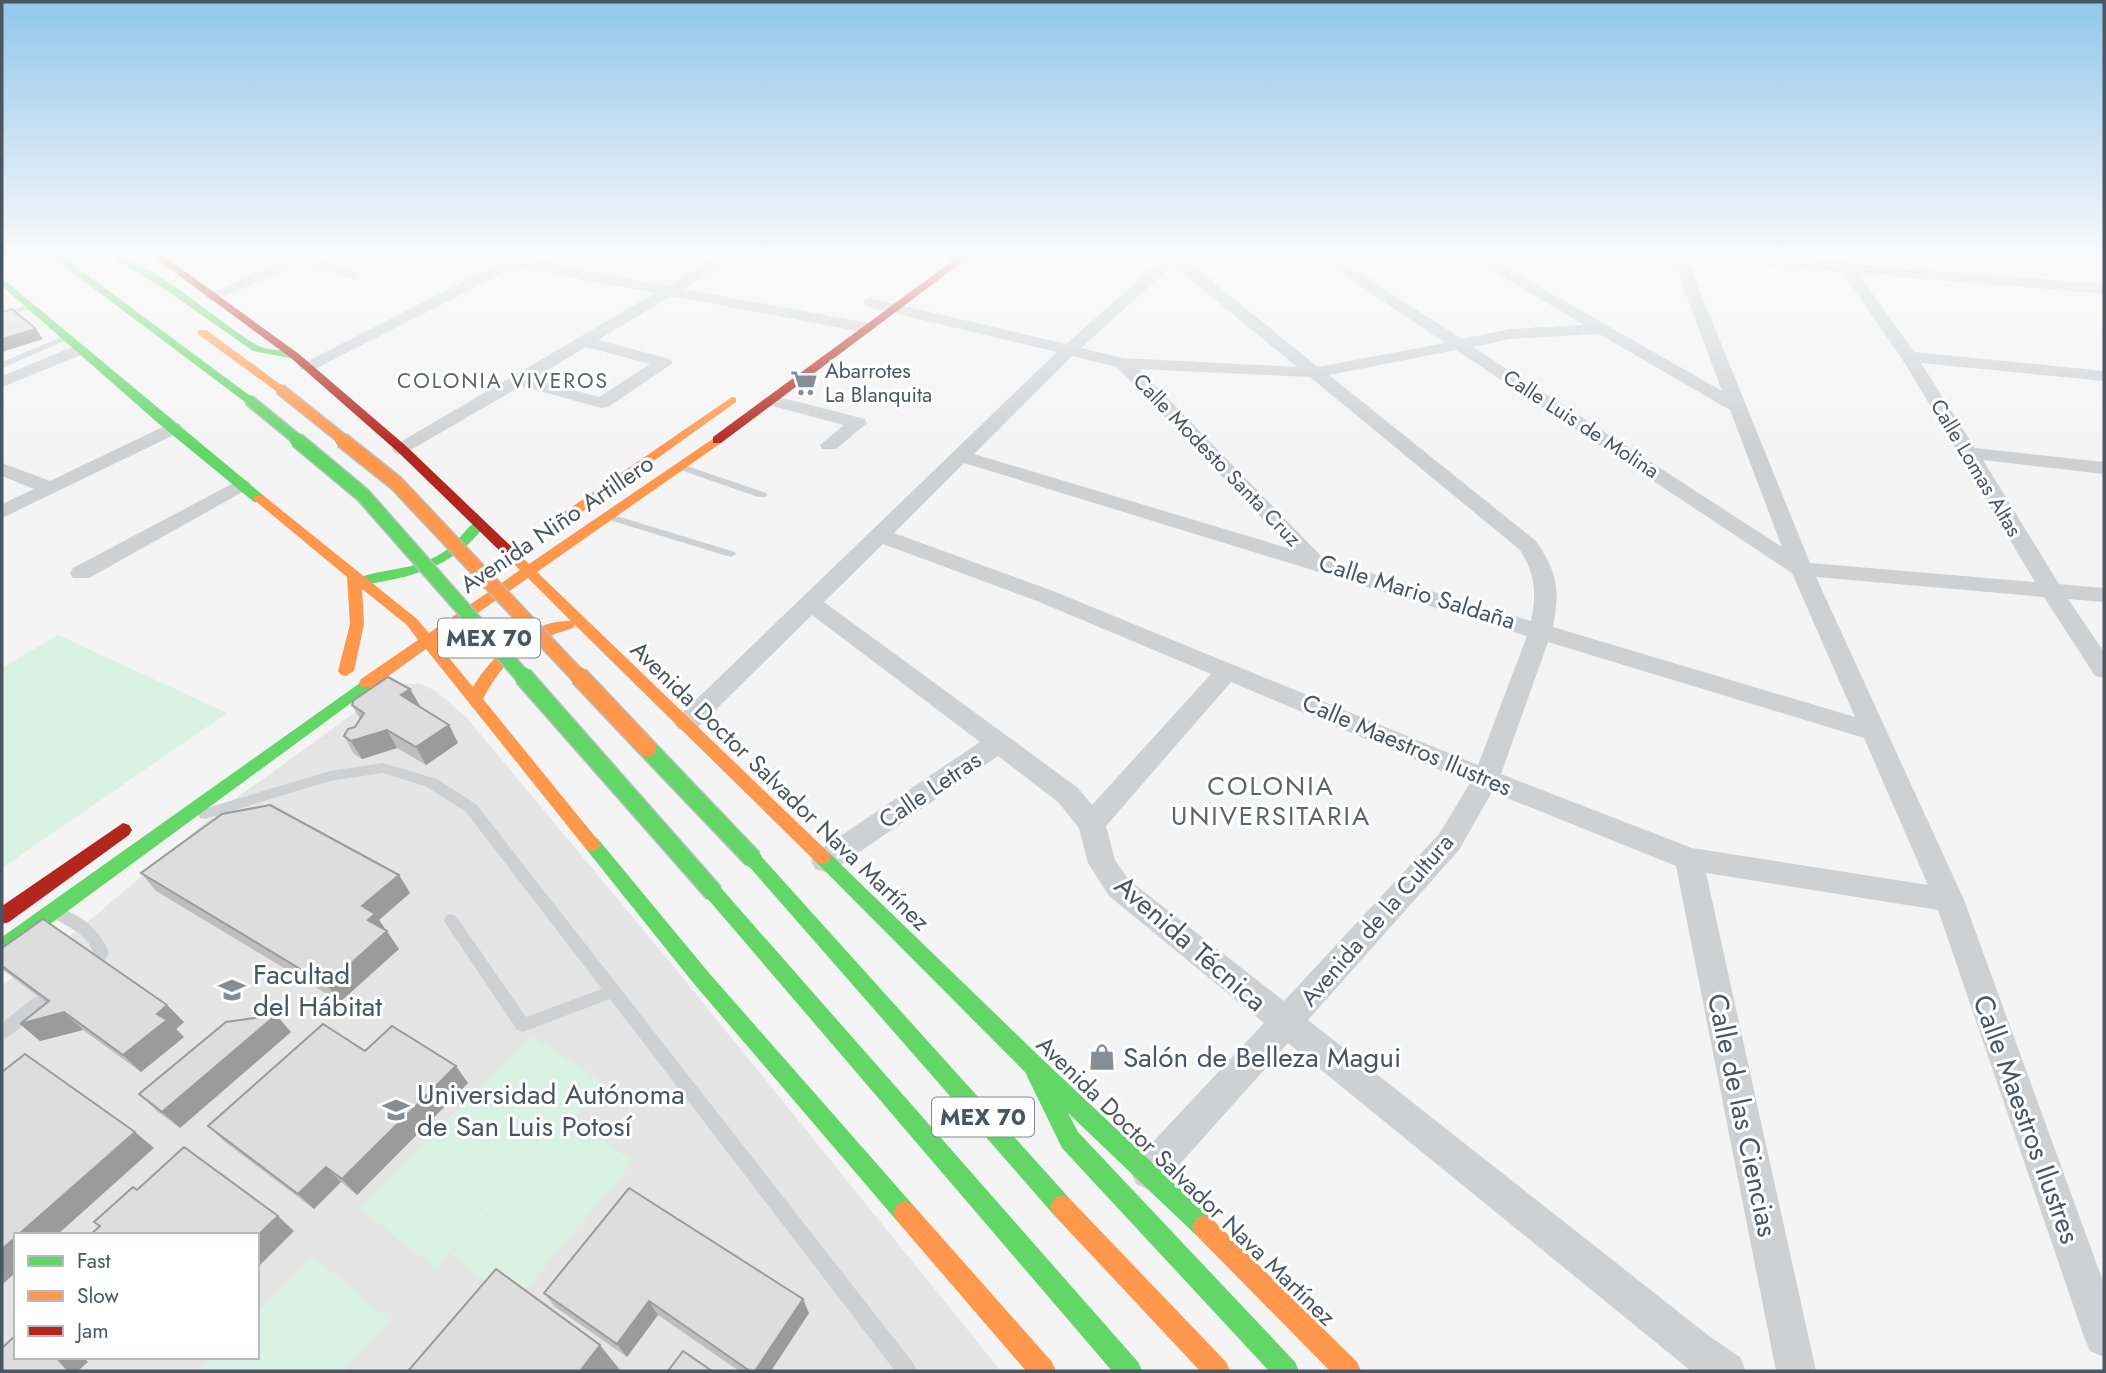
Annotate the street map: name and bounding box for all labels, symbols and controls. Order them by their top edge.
place label: Abarrotes La Blanquita [825,356,932,410]
street label: Calle Luis de Molina [1497,362,1665,486]
district label: COLONIA VIVEROS [397,366,609,396]
street label: Calle Modesto Santa Cruz [1126,367,1308,553]
supermarket icon: Abarrotes La Blanquita [789,368,819,398]
street label: Calle Lomas Altas [1923,394,2029,542]
street label: Avenida Niño Artillero [453,446,660,601]
street label: Calle Mario Saldaña [1315,545,1520,638]
road number: MEX 70 [438,618,540,658]
street label: Avenida Doctor Salvador Nava Martínez [623,633,938,939]
street label: Calle Maestros Ilustres [1297,685,1517,805]
street label: Calle Letras [871,742,988,837]
district label: COLONIA UNIVERSITARIA [1171,767,1371,835]
street label: Avenida de la Cultura [1292,826,1462,1014]
street label: Avenida Técnica [1105,866,1276,1021]
place label: Facultad del Hábitat [253,954,382,1027]
school or university icon: Facultad del Hábitat [217,975,247,1005]
street label: Calle Maestros Ilustres [1962,989,2091,1249]
street label: Calle de las Ciencias [1697,990,1788,1241]
street label: Avenida Doctor Salvador Nava Martínez [1029,1028,1344,1334]
place label: Salón de Belleza Magui [1123,1037,1401,1078]
shop icon: Salón de Belleza Magui [1087,1042,1117,1072]
place label: Universidad Autónoma de San Luis Potosí [417,1074,685,1147]
school or university icon: Universidad Autónoma de San Luis Potosí [381,1095,411,1125]
road number: MEX 70 [932,1098,1034,1136]
legend [14,1233,259,1359]
text: Fast [77,1246,110,1276]
text: Slow [77,1281,119,1311]
text: Jam [74,1316,109,1346]

